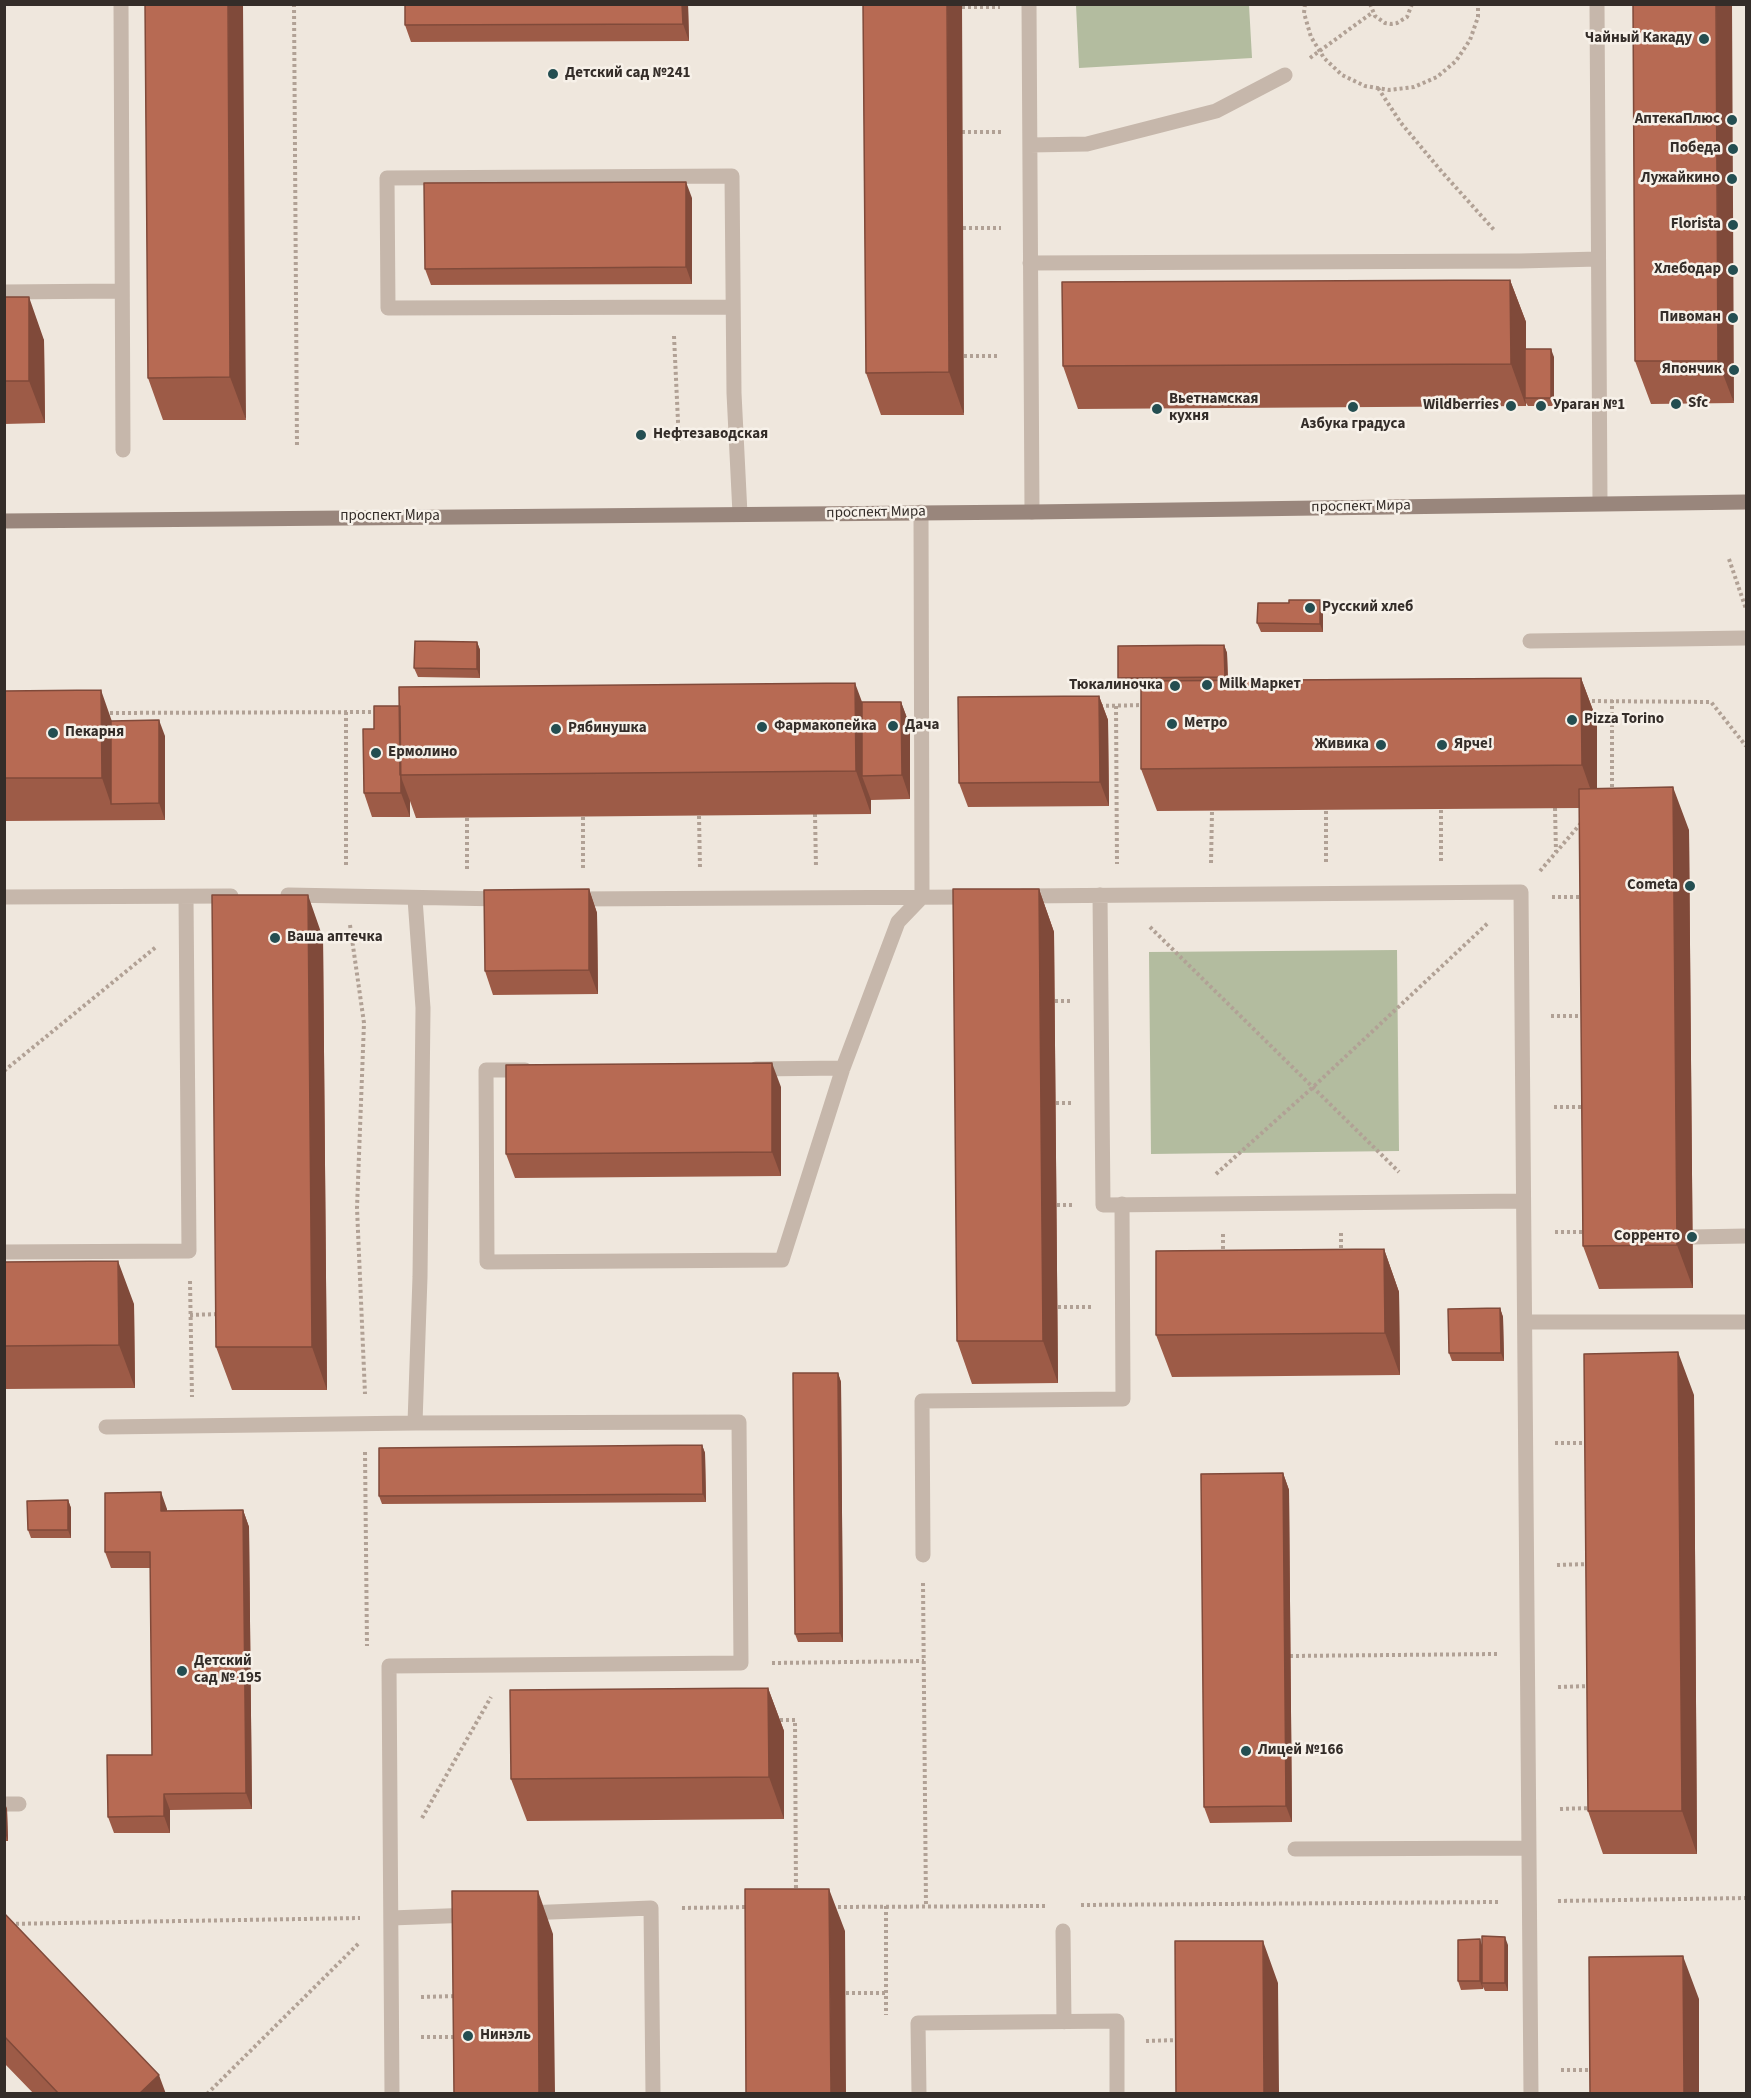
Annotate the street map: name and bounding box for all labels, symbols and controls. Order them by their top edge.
place label: Чайный Какаду [1585,30,1692,48]
marker: Чайный Какаду [1697,32,1711,46]
place label: Детский сад №241 [565,65,691,83]
marker: Детский сад №241 [546,67,560,81]
place label: АптекаПлюс [1635,111,1720,129]
marker: АптекаПлюс [1725,113,1739,127]
place label: Победа [1670,140,1721,158]
marker: Победа [1726,142,1740,156]
place label: Лужайкино [1641,170,1720,188]
marker: Лужайкино [1725,172,1739,186]
place label: Florista [1671,216,1721,234]
marker: Florista [1726,218,1740,232]
place label: Хлебодар [1654,261,1721,279]
marker: Хлебодар [1726,263,1740,277]
place label: Пивоман [1660,309,1721,327]
marker: Пивоман [1726,311,1740,325]
place label: Япончик [1662,361,1722,379]
marker: Япончик [1727,363,1741,377]
place label: Вьетнамская кухня [1169,391,1259,426]
place label: Sfc [1688,395,1708,413]
place label: Wildberries [1423,397,1499,415]
place label: Ураган №1 [1553,397,1625,415]
marker: Sfc [1669,397,1683,411]
marker: Wildberries [1504,399,1518,413]
marker: Ураган №1 [1534,399,1548,413]
marker: Азбука градуса [1346,400,1360,414]
marker: Вьетнамская кухня [1150,402,1164,416]
place label: Азбука градуса [1301,416,1405,434]
place label: Нефтезаводская [653,426,768,444]
marker: Нефтезаводская [634,428,648,442]
street label: проспект Мира [1311,497,1411,517]
street label: проспект Мира [826,503,926,523]
street label: проспект Мира [340,508,440,526]
place label: Русский хлеб [1322,599,1413,617]
marker: Русский хлеб [1303,601,1317,615]
place label: Milk Маркет [1219,676,1301,694]
place label: Тюкалиночка [1069,677,1163,695]
marker: Milk Маркет [1200,678,1214,692]
marker: Тюкалиночка [1168,679,1182,693]
place label: Pizza Torino [1584,711,1664,729]
marker: Pizza Torino [1565,713,1579,727]
place label: Метро [1184,715,1227,733]
place label: Дача [905,717,939,735]
marker: Метро [1165,717,1179,731]
place label: Фармакопейка [774,718,877,736]
marker: Дача [886,719,900,733]
place label: Рябинушка [568,720,647,738]
marker: Фармакопейка [755,720,769,734]
marker: Рябинушка [549,722,563,736]
place label: Пекарня [65,724,124,742]
marker: Пекарня [46,726,60,740]
place label: Живика [1314,736,1369,754]
place label: Ярче! [1454,736,1493,754]
marker: Живика [1374,738,1388,752]
marker: Ярче! [1435,738,1449,752]
place label: Ермолино [388,744,457,762]
marker: Ермолино [369,746,383,760]
place label: Cometa [1627,877,1678,895]
marker: Cometa [1683,879,1697,893]
place label: Ваша аптечка [287,929,383,947]
marker: Ваша аптечка [268,931,282,945]
place label: Сорренто [1614,1228,1680,1246]
marker: Сорренто [1685,1230,1699,1244]
place label: Детский сад № 195 [194,1653,262,1688]
marker: Детский сад № 195 [175,1664,189,1678]
place label: Лицей №166 [1258,1742,1343,1760]
marker: Лицей №166 [1239,1744,1253,1758]
place label: Нинэль [480,2027,531,2045]
marker: Нинэль [461,2029,475,2043]

